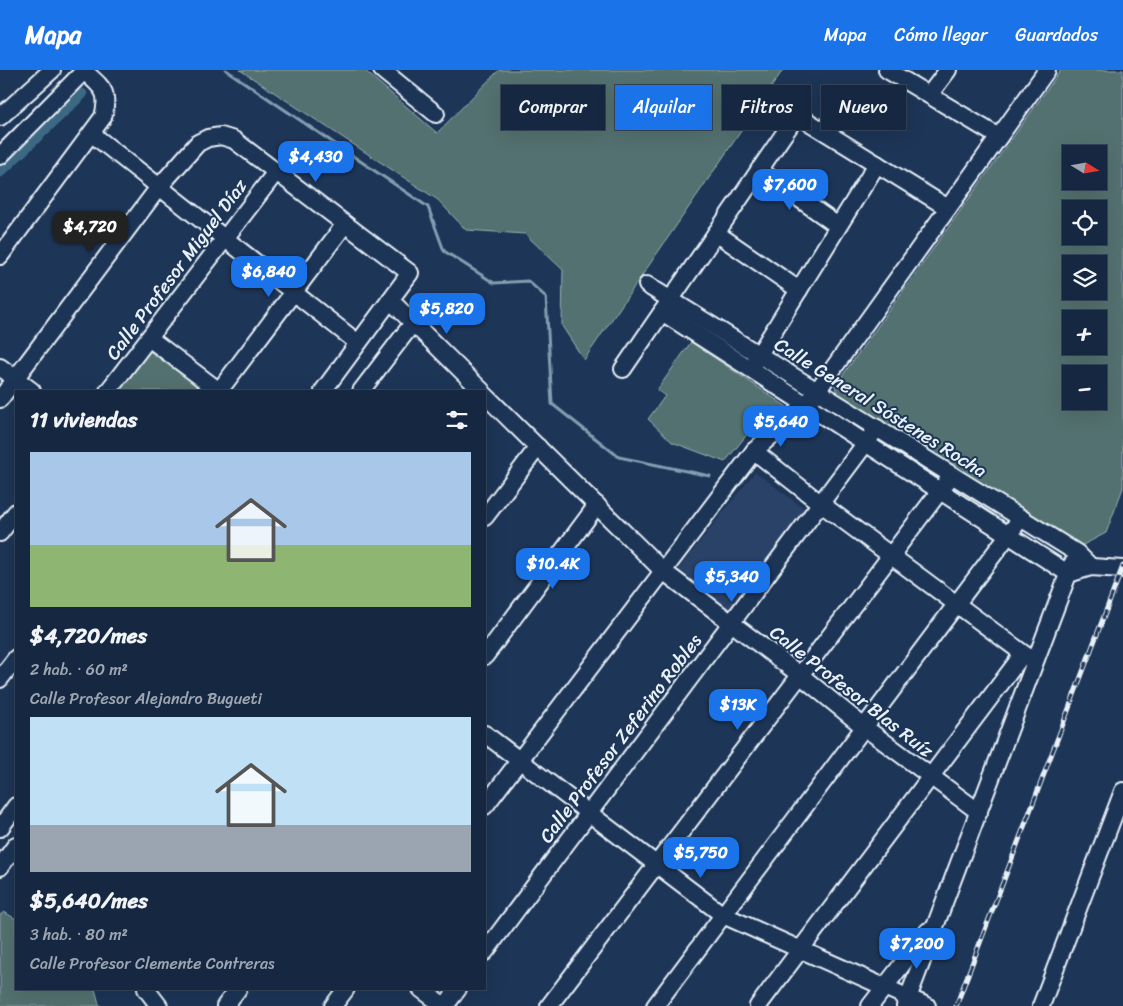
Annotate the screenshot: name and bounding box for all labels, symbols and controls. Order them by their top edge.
text: Mapa [25,14,81,56]
text: Mapa [824,19,866,51]
text: Cómo llegar [894,19,987,51]
text: Guardados [1015,19,1098,51]
chip: Comprar [501,85,605,130]
chip: Alquilar [615,85,712,130]
chip: Filtros [722,85,811,130]
chip: Nuevo [821,85,906,130]
pin: $4,430 [275,140,357,183]
text: $4,430 [289,142,343,171]
north arrow [1062,145,1108,190]
map controls [1062,145,1107,410]
pin: $7,600 [749,168,831,211]
text: $7,600 [763,170,817,199]
street label: Calle Profesor Miguel Díaz [97,171,256,367]
button: locate [1062,200,1107,245]
pin: $4,720 [49,210,131,253]
text: $4,720 [63,212,117,241]
button: layers [1062,255,1107,300]
pin: $6,840 [228,256,310,298]
text: $6,840 [242,257,296,286]
pin: $5,820 [406,292,488,335]
text: $5,820 [420,294,474,323]
button: + [1062,310,1107,355]
street label: Calle General Sóstenes Rocha [768,328,994,487]
button: − [1062,365,1107,410]
text: 11 viviendas [30,401,137,439]
icon: filters [443,406,471,434]
pin: $5,640 [740,406,822,448]
text: $5,640 [754,407,808,436]
icon: home [206,485,296,575]
pin: $10.4K [512,548,594,590]
text: $10.4K [527,549,579,578]
pin: $5,340 [691,560,773,603]
text: $5,340 [705,562,759,591]
street label: Calle Profesor Blas Ruíz [762,616,942,767]
text: $4,720/mes [30,617,147,655]
street label: Calle Profesor Zeferino Robles [530,626,711,850]
text: 2 hab. · 60 m² [30,655,128,684]
text: Calle Profesor Alejandro Bugueti [30,684,262,713]
pin: $13K [708,688,768,731]
text: $13K [720,690,756,719]
icon: home [206,750,296,840]
pin: $5,750 [660,836,742,879]
text: $5,750 [674,838,728,867]
text: $5,640/mes [30,882,148,920]
text: 3 hab. · 80 m² [30,920,128,949]
pin: $7,200 [876,928,958,970]
text: $7,200 [890,929,944,958]
text: Calle Profesor Clemente Contreras [30,949,275,978]

